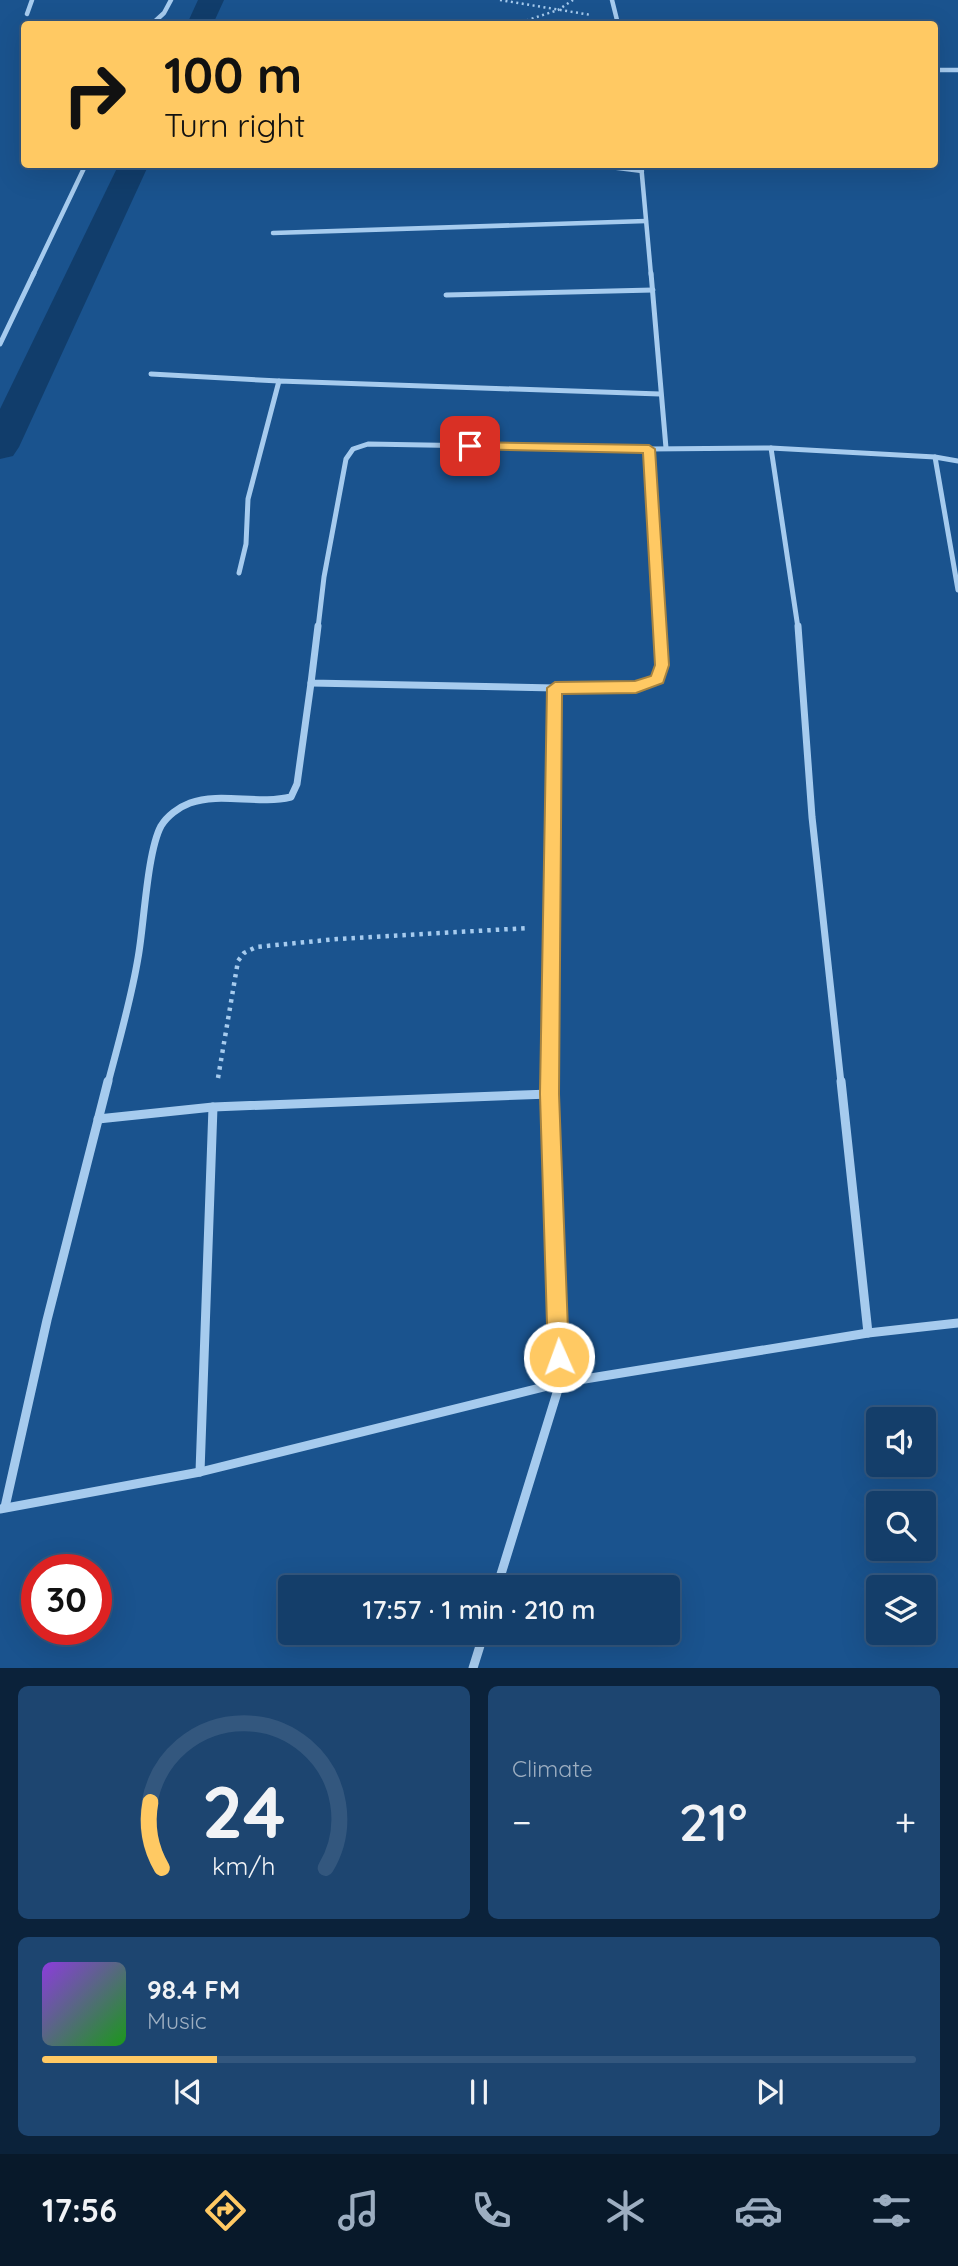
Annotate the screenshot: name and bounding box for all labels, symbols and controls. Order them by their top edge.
text: 100 m [164,44,302,105]
icon: right [49,49,140,140]
text: Turn right [164,105,305,145]
pin [440,416,500,476]
icon: arrive [451,427,489,465]
position arrow [522,1320,596,1394]
map controls [866,1407,936,1645]
button: sound [866,1407,936,1477]
button: search [866,1491,936,1561]
speed limit sign: 30 [21,1554,112,1645]
button: layers [866,1575,936,1645]
text: 17:57 · 1 min · 210 m [363,1593,595,1626]
text: Climate [512,1754,593,1783]
text: 24 [202,1766,286,1857]
text: 21° [679,1789,747,1854]
text: − [512,1798,532,1846]
text: + [895,1798,916,1846]
text: km/h [212,1850,276,1881]
text: 98.4 FM [147,1973,240,2006]
text: Music [147,2006,207,2035]
icon: previous [169,2073,207,2111]
icon: pause [460,2073,498,2111]
icon: next [751,2073,789,2111]
icon: directions [201,2186,250,2235]
icon: music [334,2186,383,2235]
icon: phone [467,2186,516,2235]
icon: climate [601,2186,650,2235]
icon: car [734,2186,783,2235]
icon: filters [867,2186,916,2235]
text: 17:56 [42,2190,117,2230]

